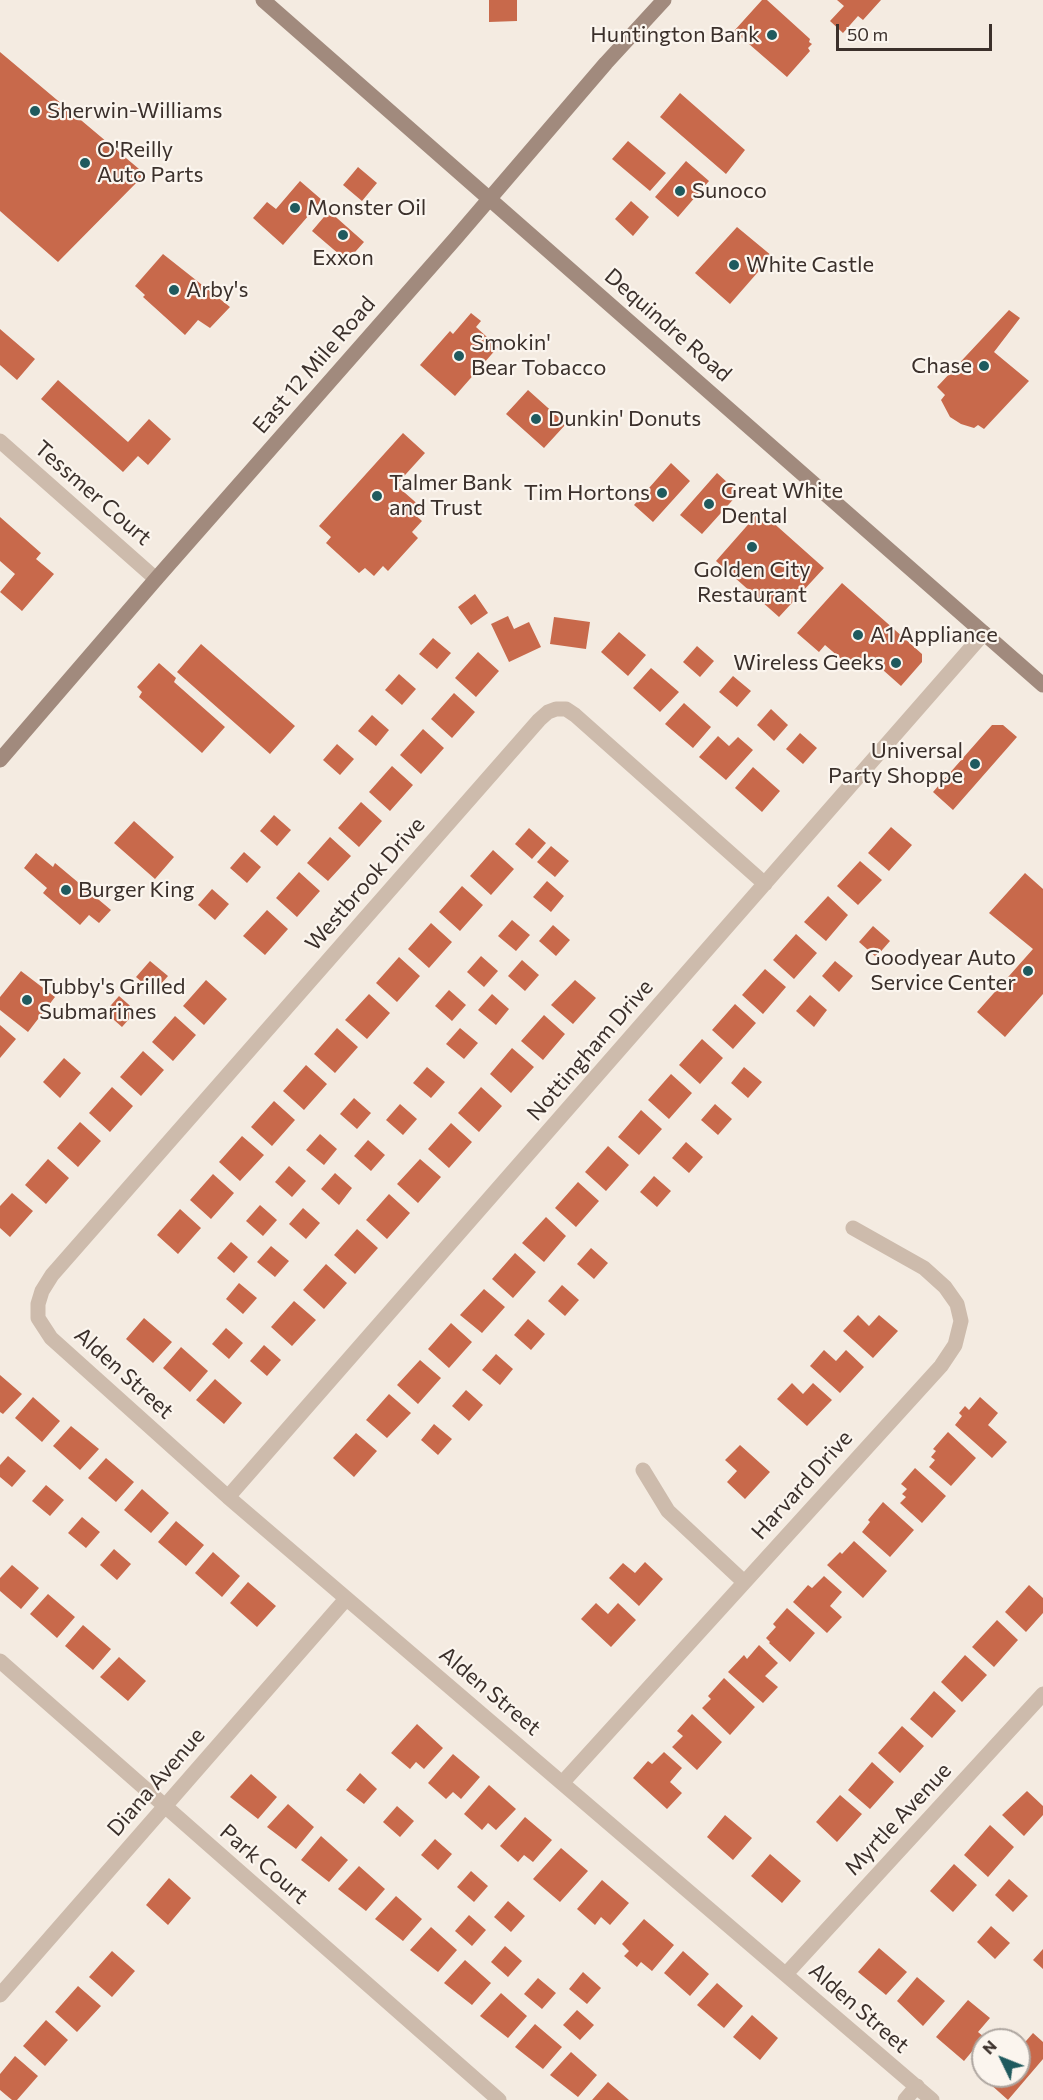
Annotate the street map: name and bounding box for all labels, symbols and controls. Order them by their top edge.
scale bar [839,12,995,50]
place label: Huntington Bank [590,22,760,48]
text: 50 m [847,23,888,45]
marker: Huntington Bank [765,28,779,42]
place label: Sherwin-Williams [47,98,223,124]
marker: Sherwin-Williams [28,104,42,118]
place label: O'Reilly Auto Parts [97,137,204,188]
marker: O'Reilly Auto Parts [78,156,92,170]
place label: Sunoco [692,178,767,204]
marker: Sunoco [673,184,687,198]
place label: Monster Oil [307,195,426,221]
marker: Monster Oil [288,201,302,215]
marker: Exxon [336,228,350,242]
place label: Exxon [312,245,374,271]
place label: White Castle [746,252,874,278]
marker: White Castle [727,258,741,272]
street label: Dequindre Road [599,263,737,387]
place label: Arby's [186,277,249,303]
marker: Arby's [167,283,181,297]
street label: East 12 Mile Road [247,291,381,439]
place label: Smokin' Bear Tobacco [471,330,606,382]
marker: Smokin' Bear Tobacco [452,349,466,363]
place label: Chase [911,353,972,379]
marker: Chase [977,359,991,373]
place label: Dunkin' Donuts [548,406,701,432]
marker: Dunkin' Donuts [529,412,543,426]
street label: Tessmer Court [29,435,157,551]
place label: Talmer Bank and Trust [389,470,512,522]
place label: Great White Dental [721,478,843,530]
place label: Tim Hortons [524,480,650,506]
marker: Tim Hortons [655,486,669,500]
marker: Talmer Bank and Trust [370,489,384,503]
marker: Great White Dental [702,497,716,511]
marker: Golden City Restaurant [745,540,759,554]
place label: Golden City Restaurant [693,557,811,608]
place label: A1 Appliance [870,622,998,648]
marker: A1 Appliance [851,628,865,642]
place label: Wireless Geeks [733,650,884,676]
marker: Wireless Geeks [889,656,903,670]
place label: Universal Party Shoppe [828,738,963,790]
marker: Universal Party Shoppe [968,757,982,771]
street label: Westbrook Drive [300,812,430,956]
place label: Burger King [78,877,195,903]
marker: Burger King [59,883,73,897]
place label: Goodyear Auto Service Center [865,945,1016,996]
marker: Goodyear Auto Service Center [1021,964,1035,978]
place label: Tubby's Grilled Submarines [39,974,185,1026]
street label: Nottingham Drive [521,974,659,1126]
marker: Tubby's Grilled Submarines [20,993,34,1007]
street label: Alden Street [69,1322,179,1424]
street label: Harvard Drive [746,1425,858,1545]
street label: Alden Street [434,1641,546,1741]
street label: Diana Avenue [102,1722,210,1842]
street label: Myrtle Avenue [839,1757,957,1881]
street label: Park Court [214,1818,314,1910]
street label: Alden Street [804,1957,914,2059]
north arrow [971,2028,1031,2088]
text: N [978,2036,1000,2058]

